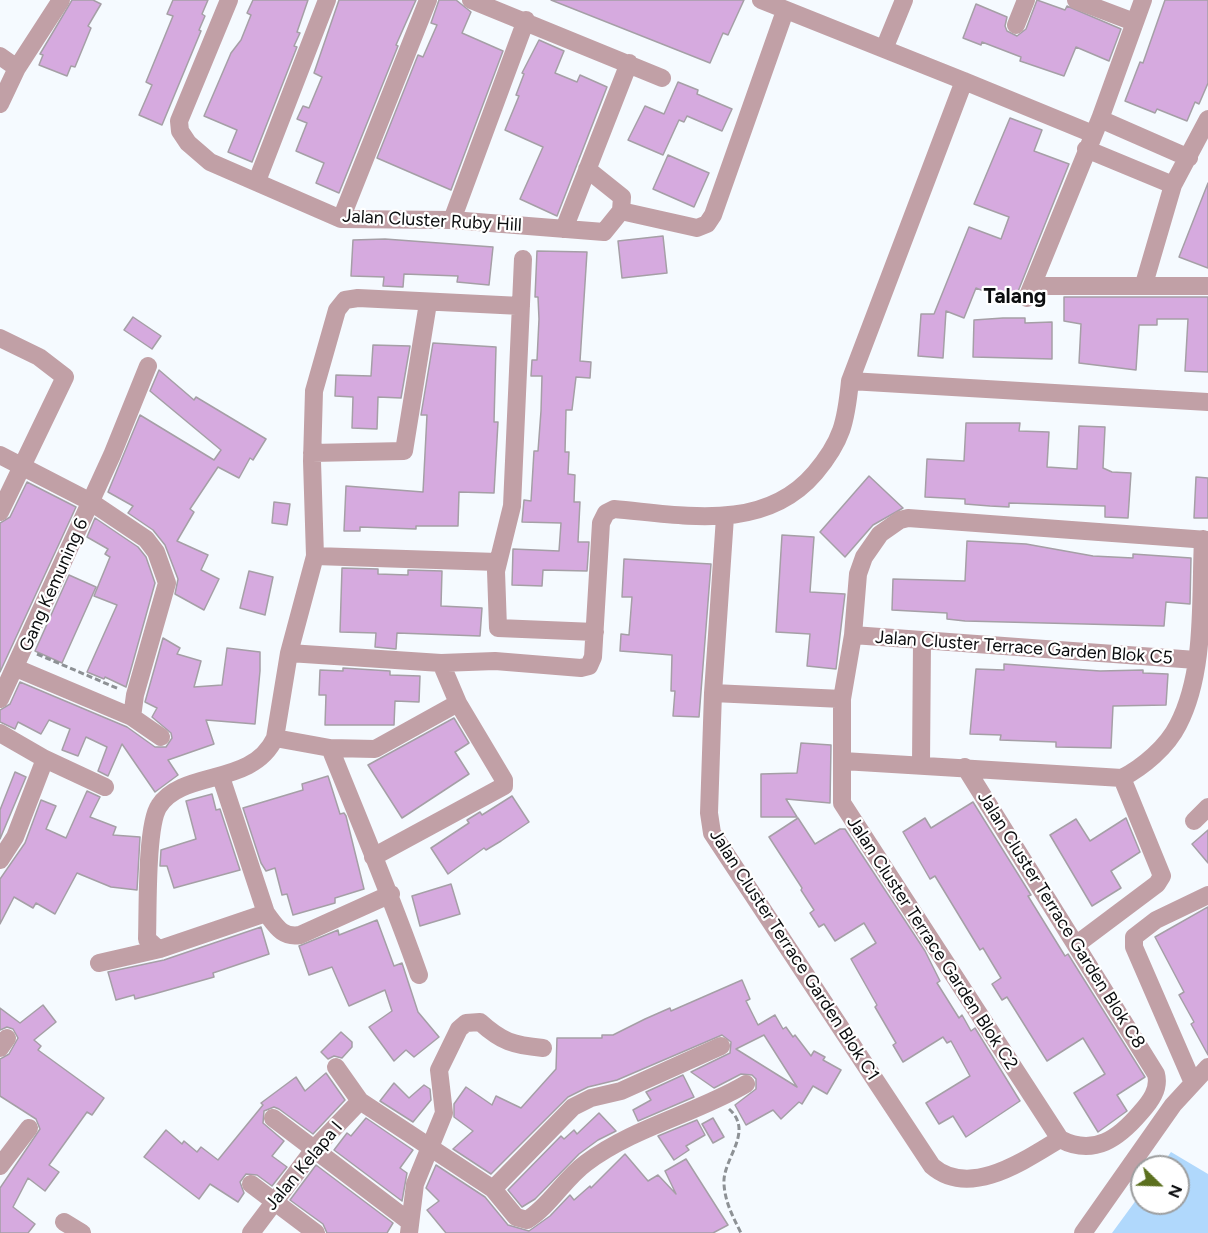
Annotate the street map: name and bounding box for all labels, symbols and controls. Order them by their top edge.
street label: Jalan Cluster Ruby Hill [342,206,522,236]
district label: Talang [984,284,1046,310]
street label: Gang Kemuning 6 [15,515,93,655]
street label: Jalan Cluster Terrace Garden Blok C5 [874,627,1174,669]
street label: Jalan Cluster Terrace Garden Blok C8 [973,787,1149,1053]
street label: Jalan Cluster Terrace Garden Blok C2 [842,812,1022,1074]
street label: Jalan Cluster Terrace Garden Blok C1 [705,825,883,1085]
street label: Jalan Kelapa I [261,1117,347,1215]
north arrow [1130,1155,1190,1215]
text: N [1164,1182,1186,1201]

